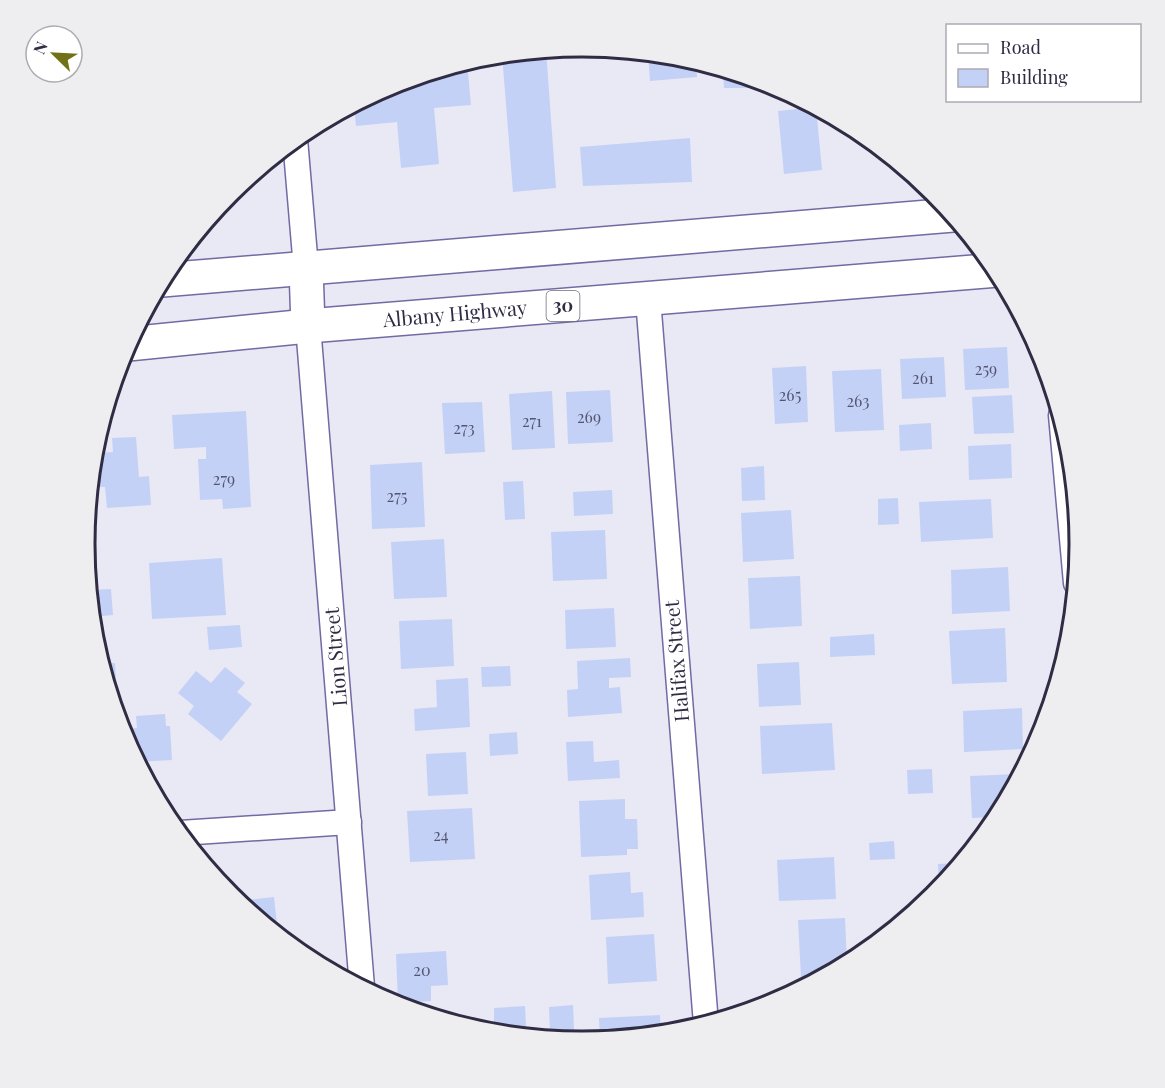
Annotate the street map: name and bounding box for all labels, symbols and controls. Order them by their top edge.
north arrow [24,24,84,84]
legend [946,24,1141,102]
text: Road [1000,35,1041,59]
text: N [28,38,52,57]
text: Building [1000,65,1068,89]
road number: 30 [546,291,580,321]
street label: Albany Highway [381,293,528,332]
house number: 259 [975,358,997,379]
house number: 261 [912,367,934,388]
house number: 265 [779,384,801,405]
house number: 263 [846,390,870,411]
house number: 269 [577,406,601,427]
house number: 271 [522,410,542,431]
house number: 273 [453,417,475,438]
house number: 279 [213,468,235,489]
house number: 275 [387,485,407,506]
street label: Halifax Street [657,598,694,723]
street label: Lion Street [317,606,352,708]
house number: 24 [433,824,449,845]
house number: 20 [413,959,431,980]

